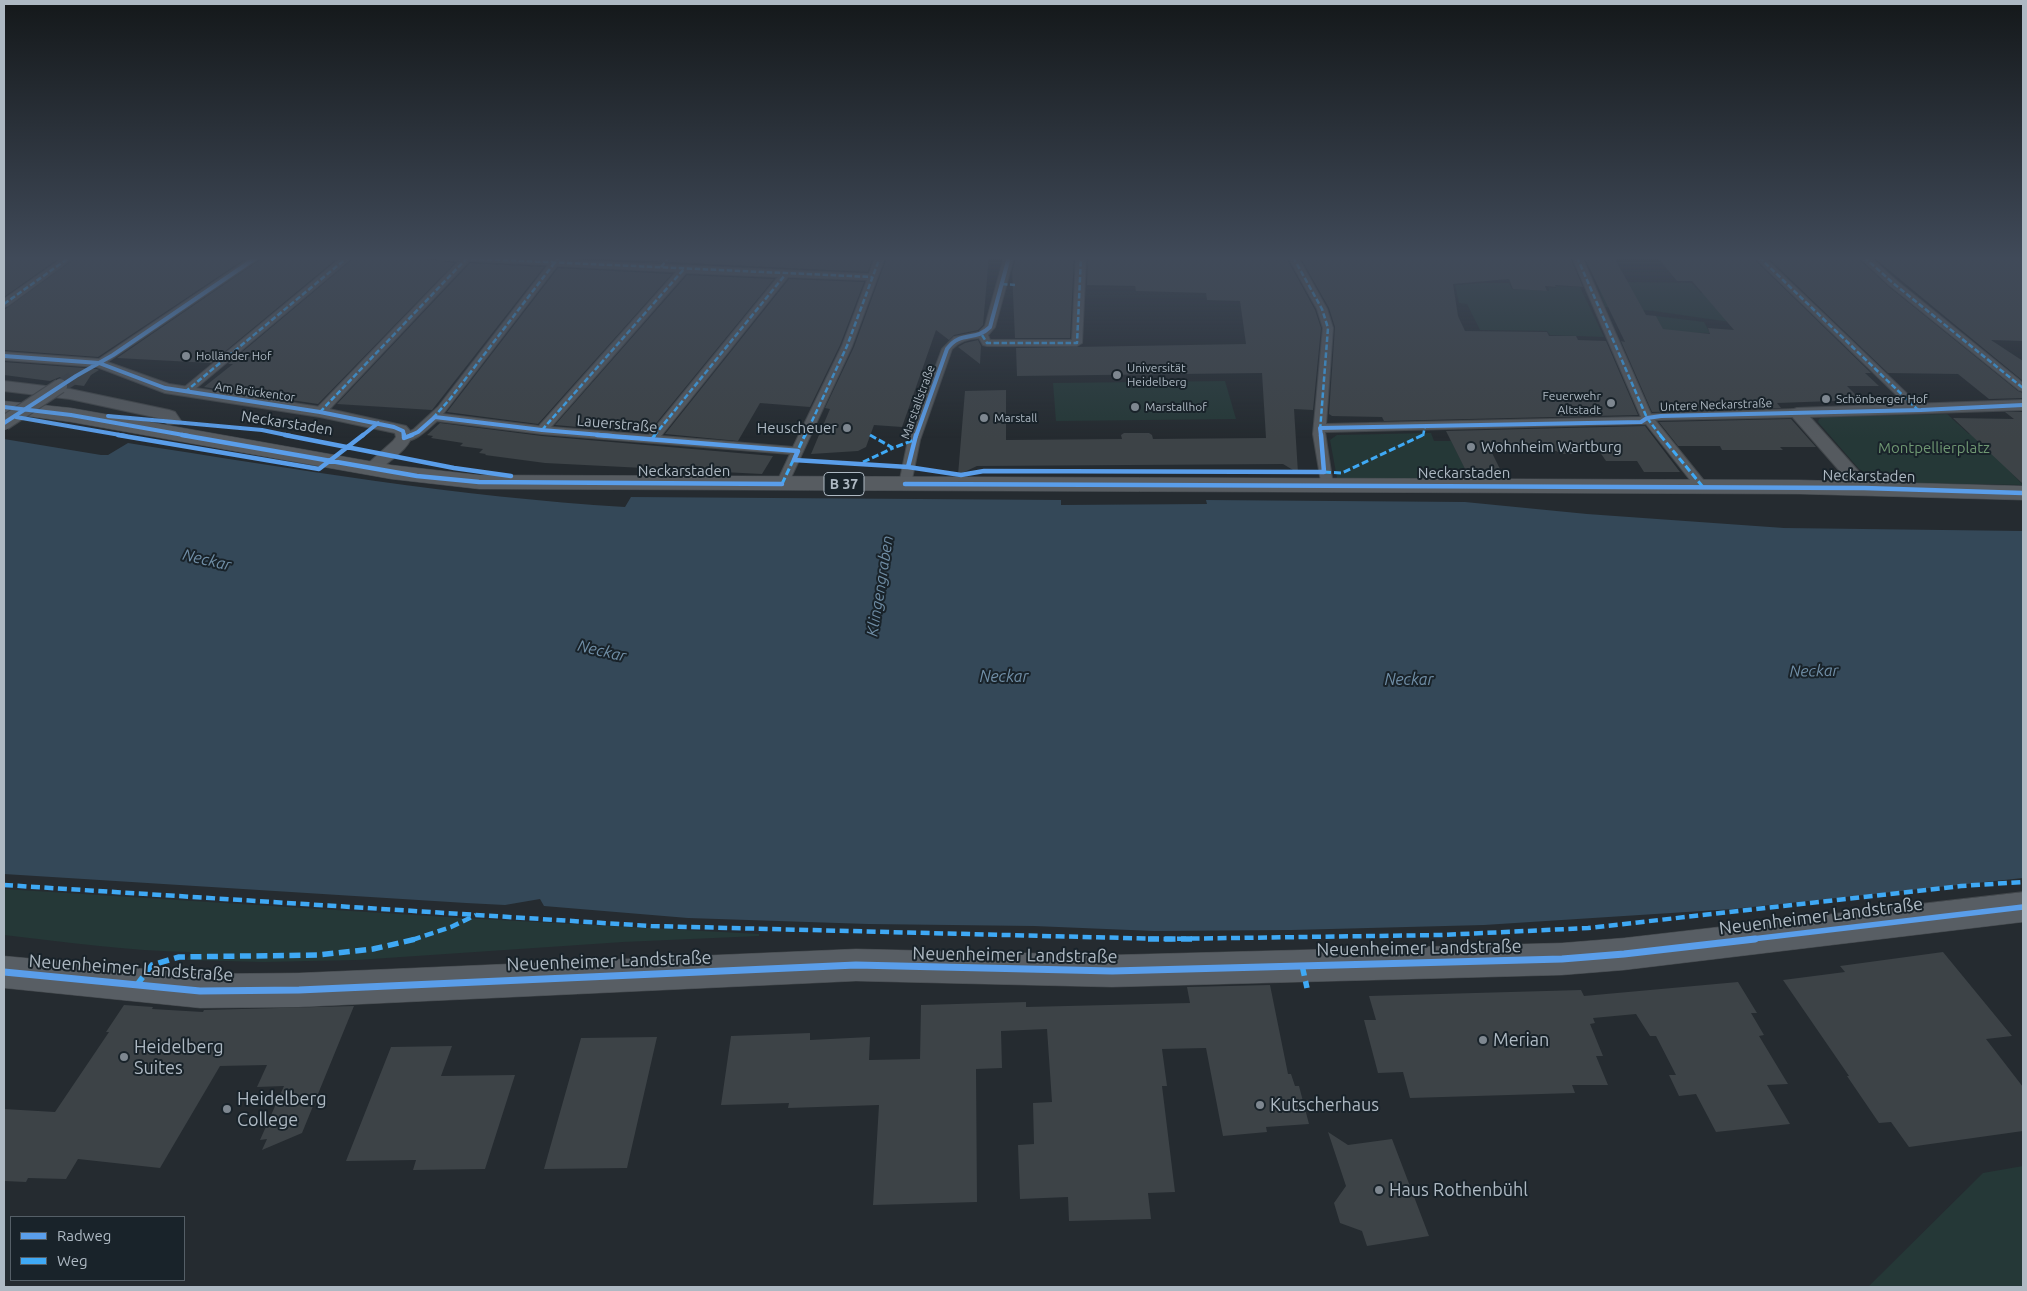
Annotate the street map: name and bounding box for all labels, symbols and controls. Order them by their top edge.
place label: Holländer Hof [196,349,272,363]
marker: Holländer Hof [180,350,192,362]
place label: Universität Heidelberg [1127,361,1187,389]
street label: Marstallstraße [898,363,938,441]
marker: Universität Heidelberg [1111,369,1123,381]
street label: Am Brückentor [214,379,296,405]
place label: Feuerwehr Altstadt [1542,389,1601,417]
place label: Schönberger Hof [1836,392,1928,406]
marker: Schönberger Hof [1820,393,1832,405]
street label: Untere Neckarstraße [1660,396,1772,414]
marker: Feuerwehr Altstadt [1605,397,1617,409]
place label: Marstallhof [1145,400,1207,414]
marker: Marstallhof [1129,401,1141,413]
street label: Neckarstaden [240,407,334,439]
place label: Marstall [994,411,1037,425]
street label: Lauerstraße [576,412,658,436]
marker: Marstall [978,412,990,424]
place label: Heuscheuer [757,419,837,437]
marker: Heuscheuer [841,422,853,434]
place label: Wohnheim Wartburg [1481,438,1622,456]
park label: Montpellierplatz [1878,439,1990,457]
marker: Wohnheim Wartburg [1465,441,1477,453]
street label: Neckarstaden [638,462,730,480]
street label: Neckarstaden [1418,464,1510,482]
street label: Neckarstaden [1823,466,1915,486]
road number: B 37 [824,472,864,496]
water label: Klingengraben [863,534,897,638]
water label: Neckar [181,545,233,575]
water label: Neckar [576,636,628,666]
water label: Neckar [1789,661,1839,681]
water label: Neckar [979,667,1029,687]
water label: Neckar [1384,670,1434,690]
street label: Neuenheimer Landstraße [1718,893,1924,939]
street label: Neuenheimer Landstraße [1316,935,1522,961]
street label: Neuenheimer Landstraße [912,942,1118,968]
street label: Neuenheimer Landstraße [506,947,712,975]
street label: Neuenheimer Landstraße [28,950,234,986]
place label: Merian [1493,1029,1549,1051]
marker: Merian [1477,1034,1489,1046]
place label: Heidelberg Suites [134,1036,224,1078]
marker: Heidelberg Suites [118,1051,130,1063]
place label: Heidelberg College [237,1088,327,1130]
place label: Kutscherhaus [1270,1094,1379,1116]
marker: Kutscherhaus [1254,1099,1266,1111]
marker: Heidelberg College [221,1103,233,1115]
place label: Haus Rothenbühl [1389,1179,1528,1201]
marker: Haus Rothenbühl [1373,1184,1385,1196]
legend [10,1216,185,1281]
text: Radweg [57,1227,111,1244]
text: Weg [57,1252,88,1269]

